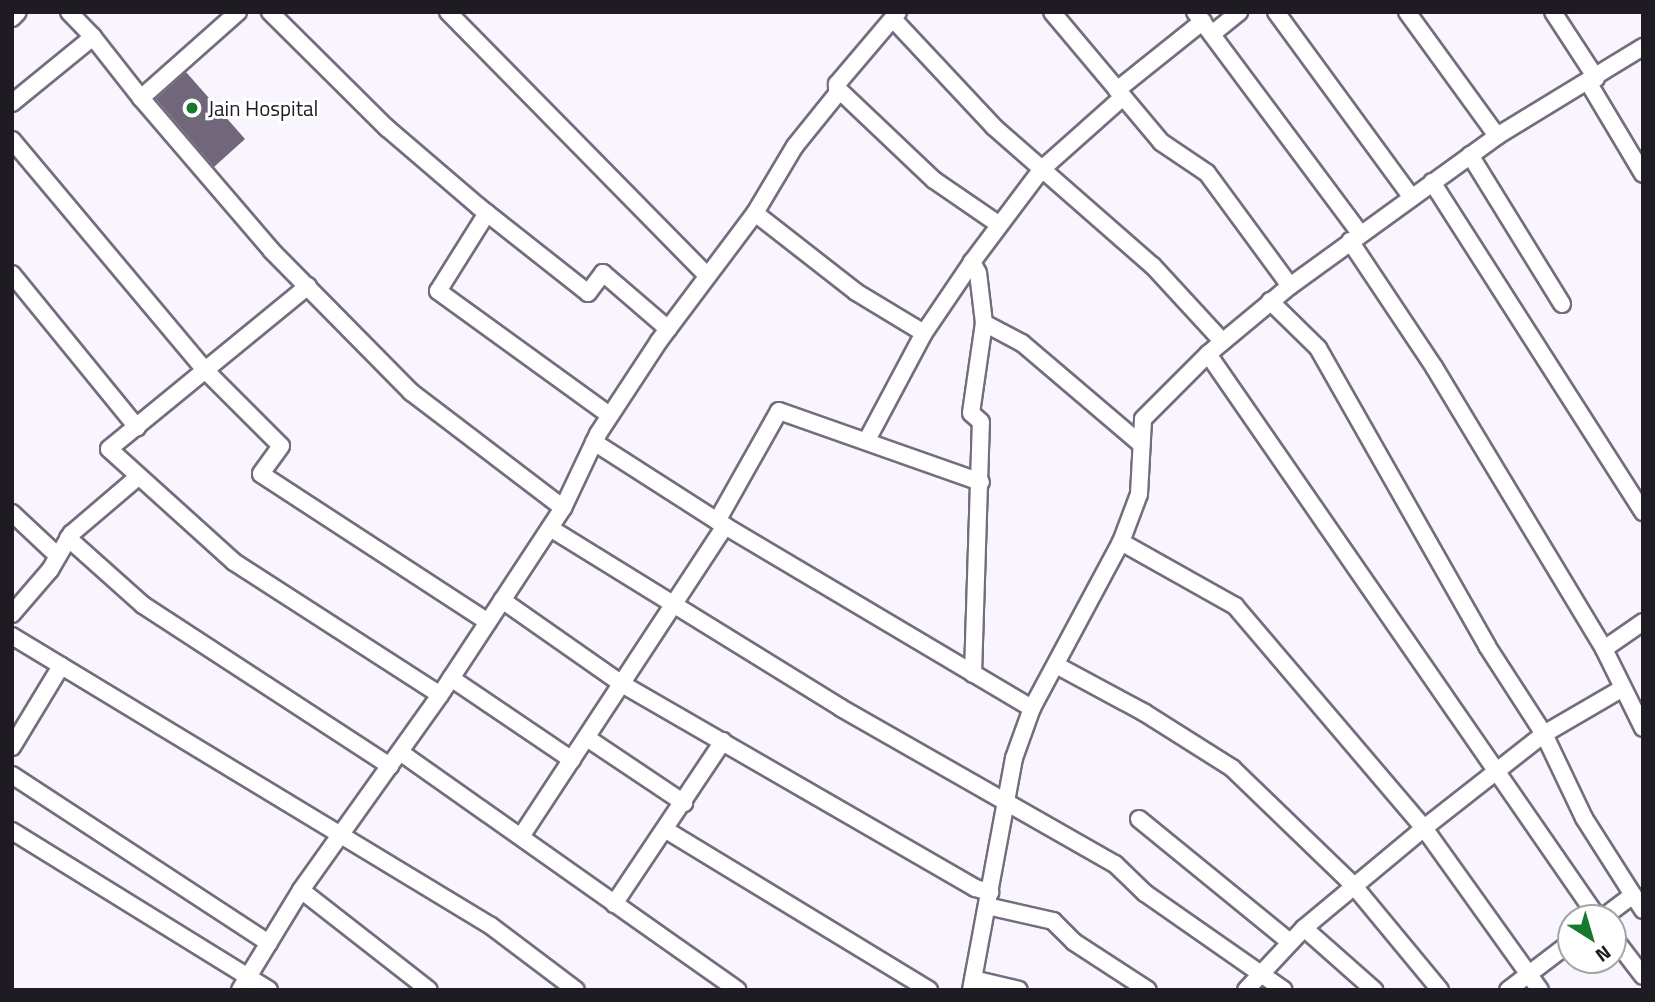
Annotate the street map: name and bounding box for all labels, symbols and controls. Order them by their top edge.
place label: Jain Hospital [208,95,318,121]
marker: Jain Hospital [182,98,202,118]
north arrow [1557,904,1627,974]
text: N [1590,939,1618,970]

